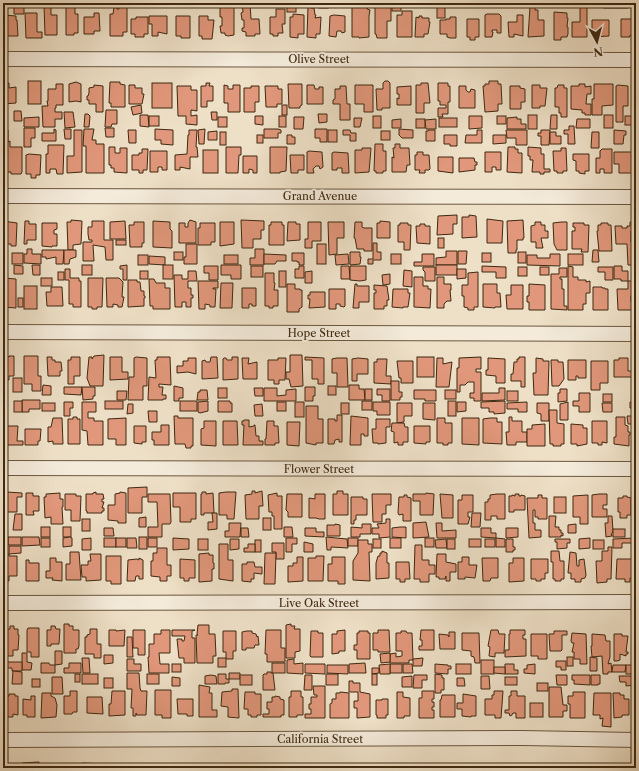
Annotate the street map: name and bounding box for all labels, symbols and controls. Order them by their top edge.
north arrow [577,22,617,62]
text: N [592,44,604,60]
street label: Olive Street [288,52,350,66]
street label: Grand Avenue [283,189,357,203]
street label: Hope Street [288,326,351,340]
street label: Flower Street [284,462,354,476]
street label: Live Oak Street [279,596,359,610]
street label: California Street [277,732,363,746]

